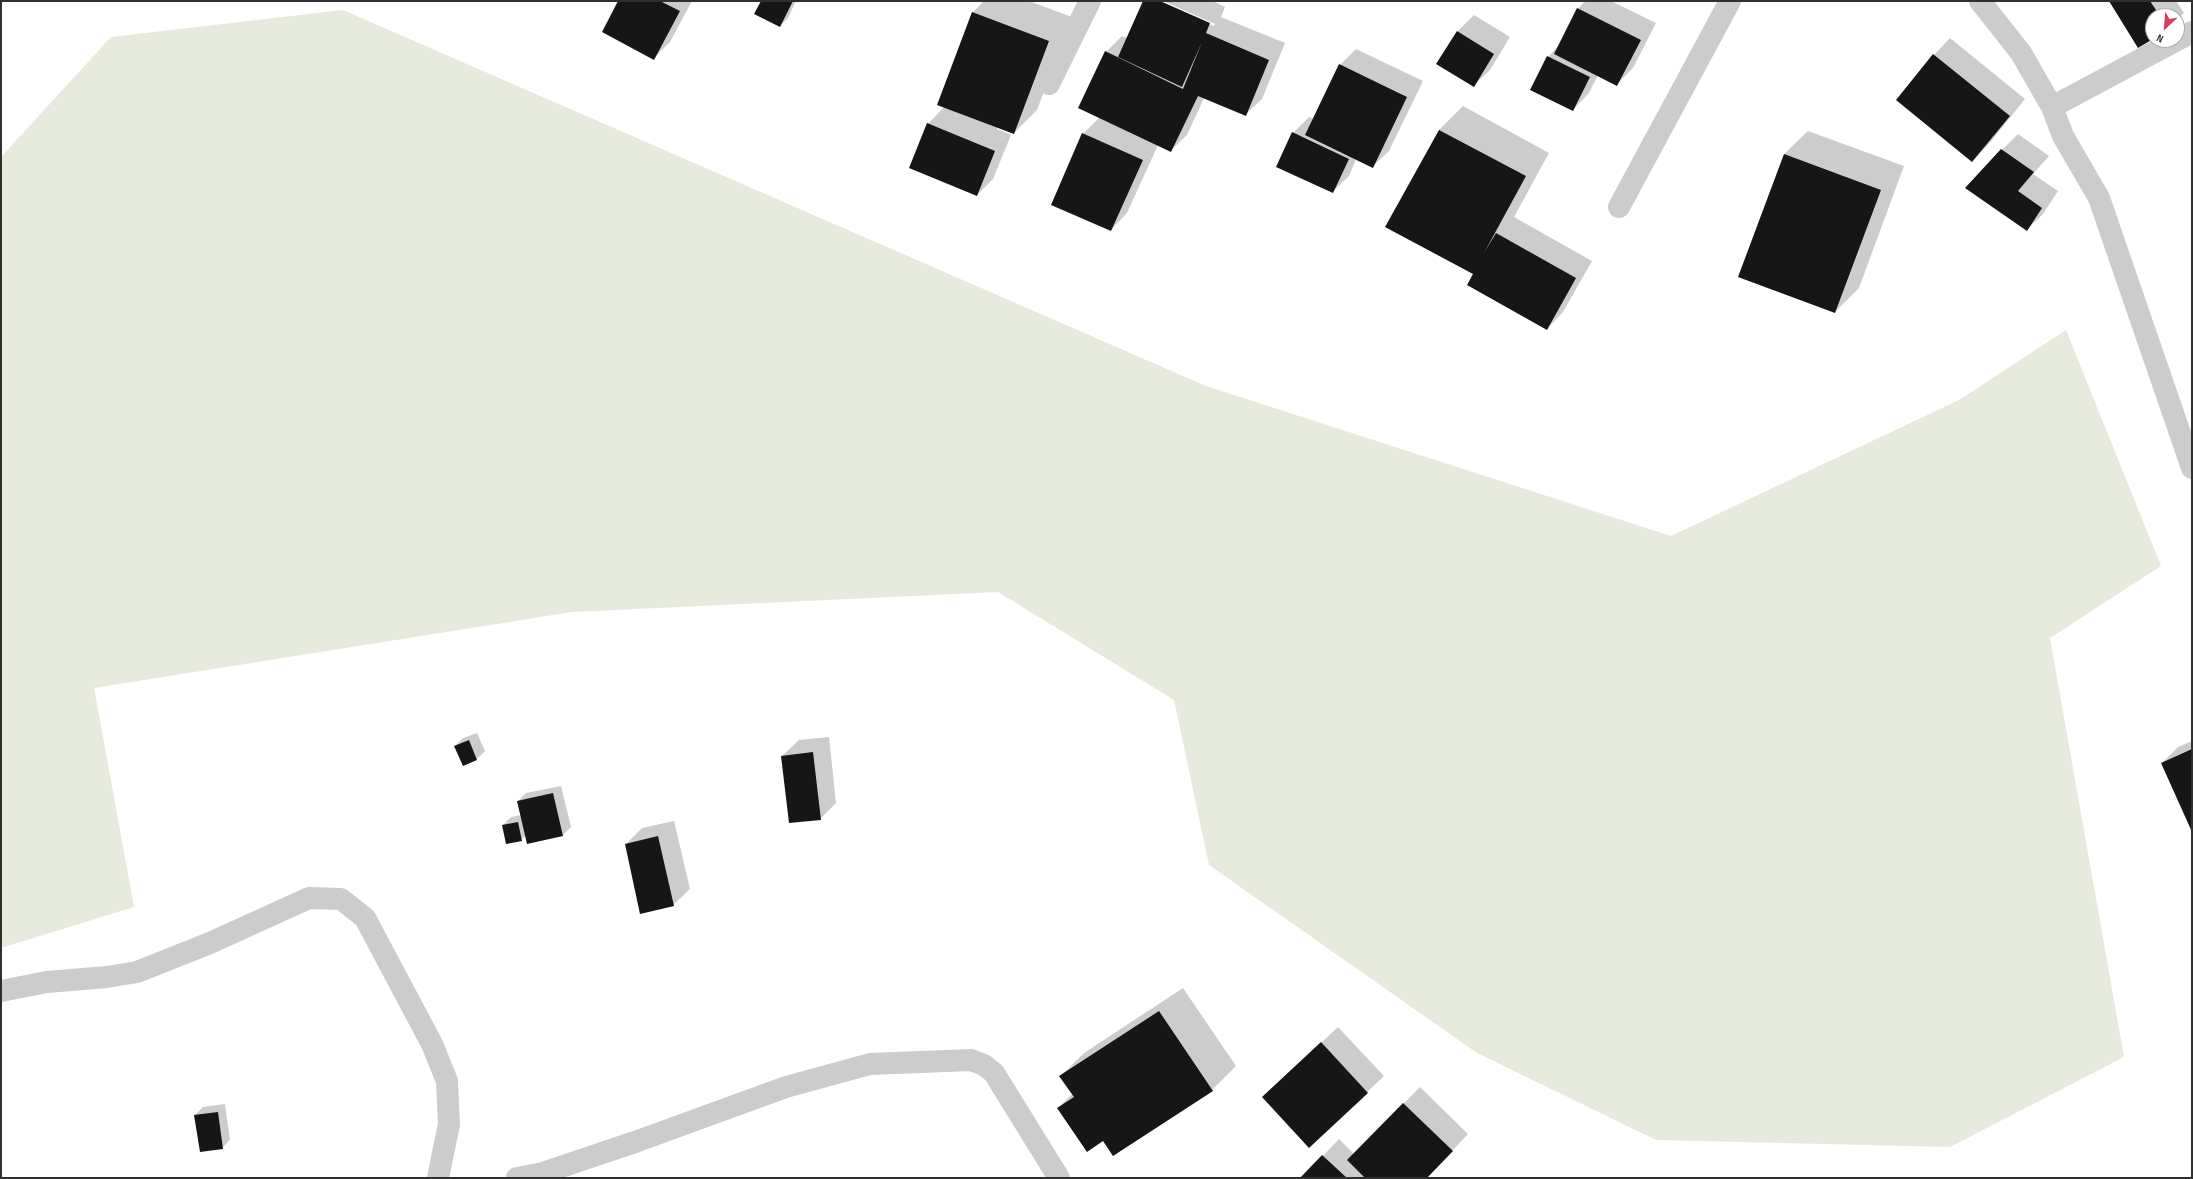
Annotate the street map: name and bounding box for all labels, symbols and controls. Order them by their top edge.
north arrow [2145,8,2185,48]
text: N [2154,31,2165,45]

